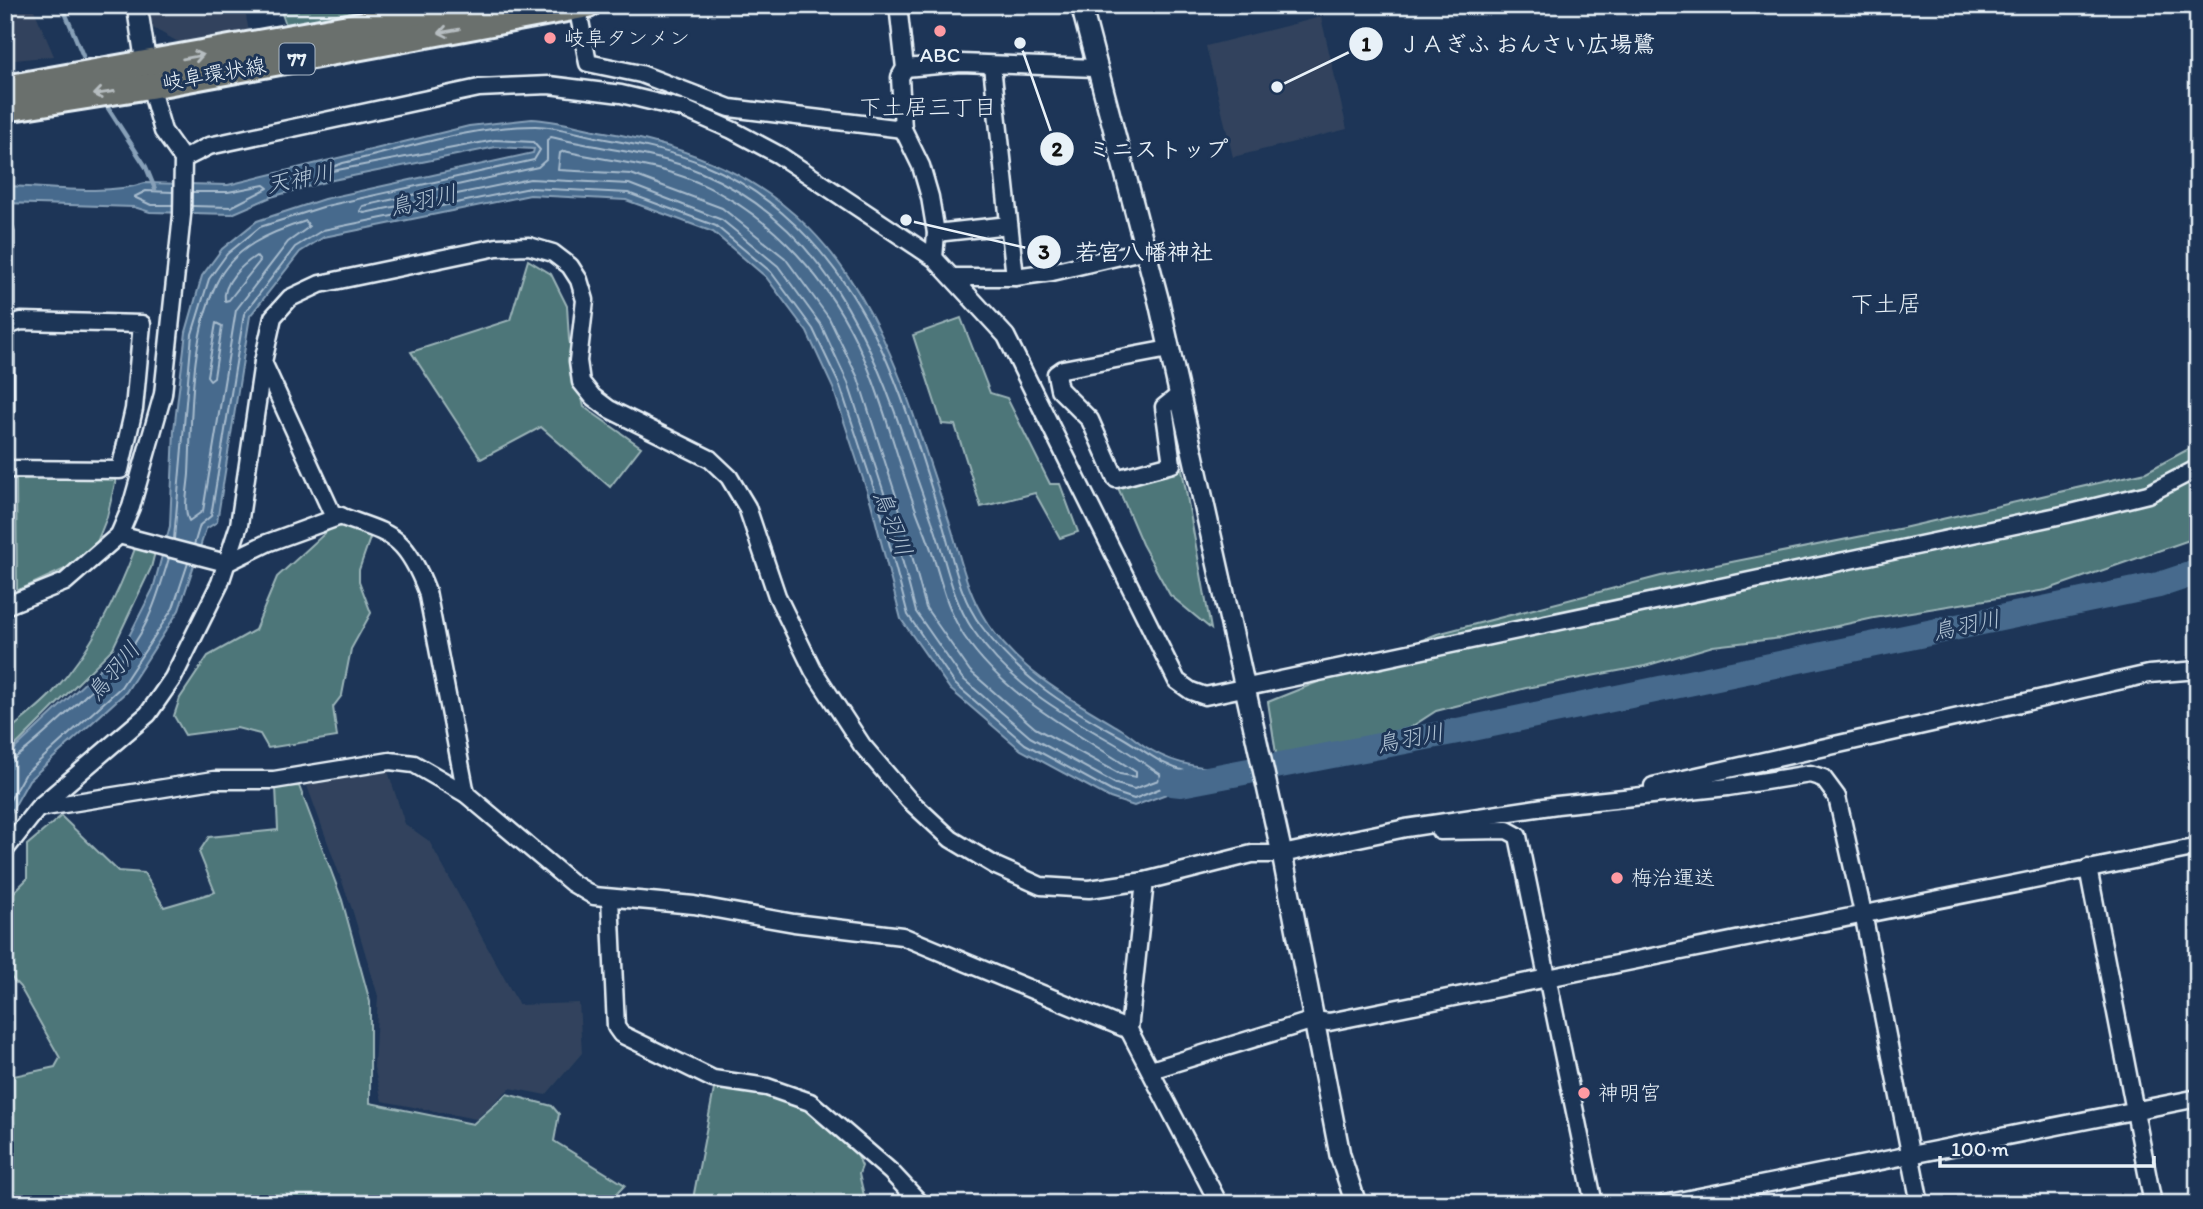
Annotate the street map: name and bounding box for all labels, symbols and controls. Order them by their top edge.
callout: ＪＡぎふ おんさい広場鷺 [1349,22,1670,66]
marker: ABC [932,23,948,39]
one-way arrow [438,24,461,38]
place label: 岐阜タンメン [564,25,690,50]
marker: 岐阜タンメン [542,30,558,46]
text: ＪＡぎふ おんさい広場鷺 [1398,30,1656,58]
text: 1 [1361,31,1371,56]
place label: ABC [920,42,960,67]
road number: 77 [280,44,314,74]
one-way arrow [181,49,204,63]
street label: 岐阜環状線 [160,52,268,95]
one-way arrow [93,87,116,100]
district label: 下土居三丁目 [859,93,997,121]
callout: ミニストップ [1040,127,1241,171]
text: ミニストップ [1088,135,1228,163]
text: 2 [1051,136,1063,161]
water label: 天神川 [263,157,337,199]
water label: 鳥羽川 [386,179,460,221]
callout: 若宮八幡神社 [1026,230,1227,274]
text: 若宮八幡神社 [1075,238,1213,266]
text: 3 [1038,239,1050,264]
district label: 下土居 [1850,289,1922,318]
water label: 鳥羽川 [868,486,918,560]
water label: 鳥羽川 [1929,604,2003,646]
water label: 鳥羽川 [80,636,146,706]
water label: 鳥羽川 [1373,718,1447,758]
place label: 梅治運送 [1631,865,1715,890]
marker: 梅治運送 [1609,870,1625,886]
place label: 神明宮 [1598,1080,1661,1105]
marker: 神明宮 [1576,1085,1592,1101]
scale bar [1940,1125,2154,1169]
text: 100 m [1951,1136,2009,1161]

